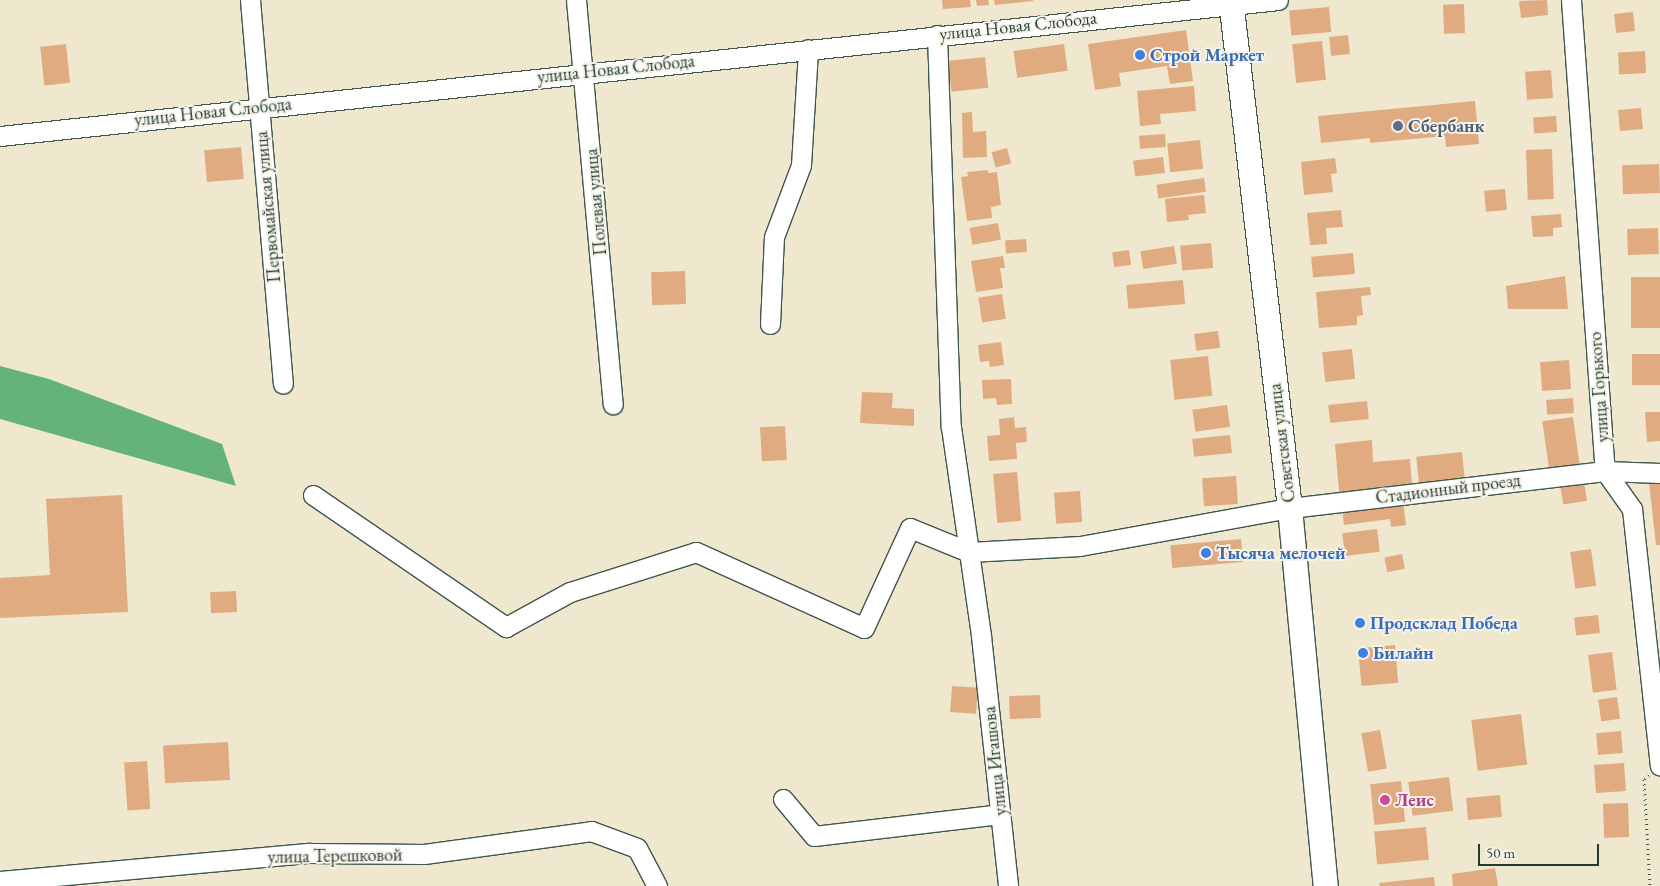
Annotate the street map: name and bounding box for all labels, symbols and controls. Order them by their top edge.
street label: улица Новая Слобода [938,7,1098,45]
place label: Строй Маркет [1150,44,1264,66]
marker: Строй Маркет [1134,49,1146,61]
street label: улица Новая Слобода [536,50,696,88]
street label: улица Новая Слобода [133,93,293,131]
place label: Сбербанк [1408,115,1484,137]
marker: Сбербанк [1392,120,1404,132]
street label: Первомайская улица [251,130,285,284]
street label: Полевая улица [581,147,611,257]
street label: улица Горького [1584,331,1614,443]
street label: Советская улица [1264,382,1300,504]
street label: Стадионный проезд [1374,469,1522,509]
place label: Тысяча мелочей [1216,542,1346,564]
marker: Тысяча мелочей [1200,547,1212,559]
place label: Продсклад Победа [1370,612,1518,634]
marker: Продсклад Победа [1354,617,1366,629]
place label: Билайн [1373,642,1434,664]
marker: Билайн [1357,647,1369,659]
street label: улица Игашова [979,705,1011,817]
place label: Леис [1395,789,1434,811]
marker: Леис [1379,794,1391,806]
scale bar [1480,834,1601,866]
text: 50 m [1486,843,1515,862]
street label: улица Терешковой [267,844,403,868]

